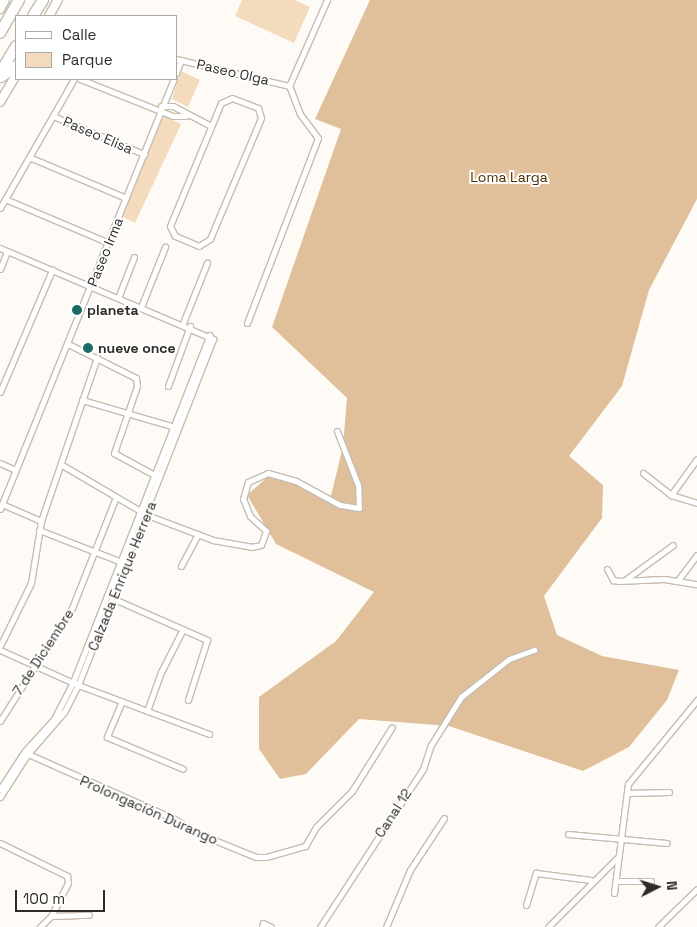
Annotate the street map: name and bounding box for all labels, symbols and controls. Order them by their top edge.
legend [15,15,178,80]
text: Calle [62,25,97,44]
text: Parque [62,50,113,69]
street label: Paseo Olga [195,55,271,89]
street label: Paseo Elisa [61,113,135,157]
park label: Loma Larga [470,169,548,185]
street label: Paseo Irma [84,215,126,289]
place label: planeta [87,302,139,318]
marker: planeta [71,304,83,316]
place label: nueve once [98,340,176,356]
marker: nueve once [82,342,94,354]
street label: Calzada Enrique Herrera [84,499,160,653]
street label: 7 de Diciembre [9,606,77,698]
street label: Prolongación Durango [77,772,221,848]
street label: Canal 12 [371,785,415,841]
north arrow [632,862,682,912]
scale bar [18,880,108,912]
text: N [663,880,681,891]
text: 100 m [23,889,65,908]

